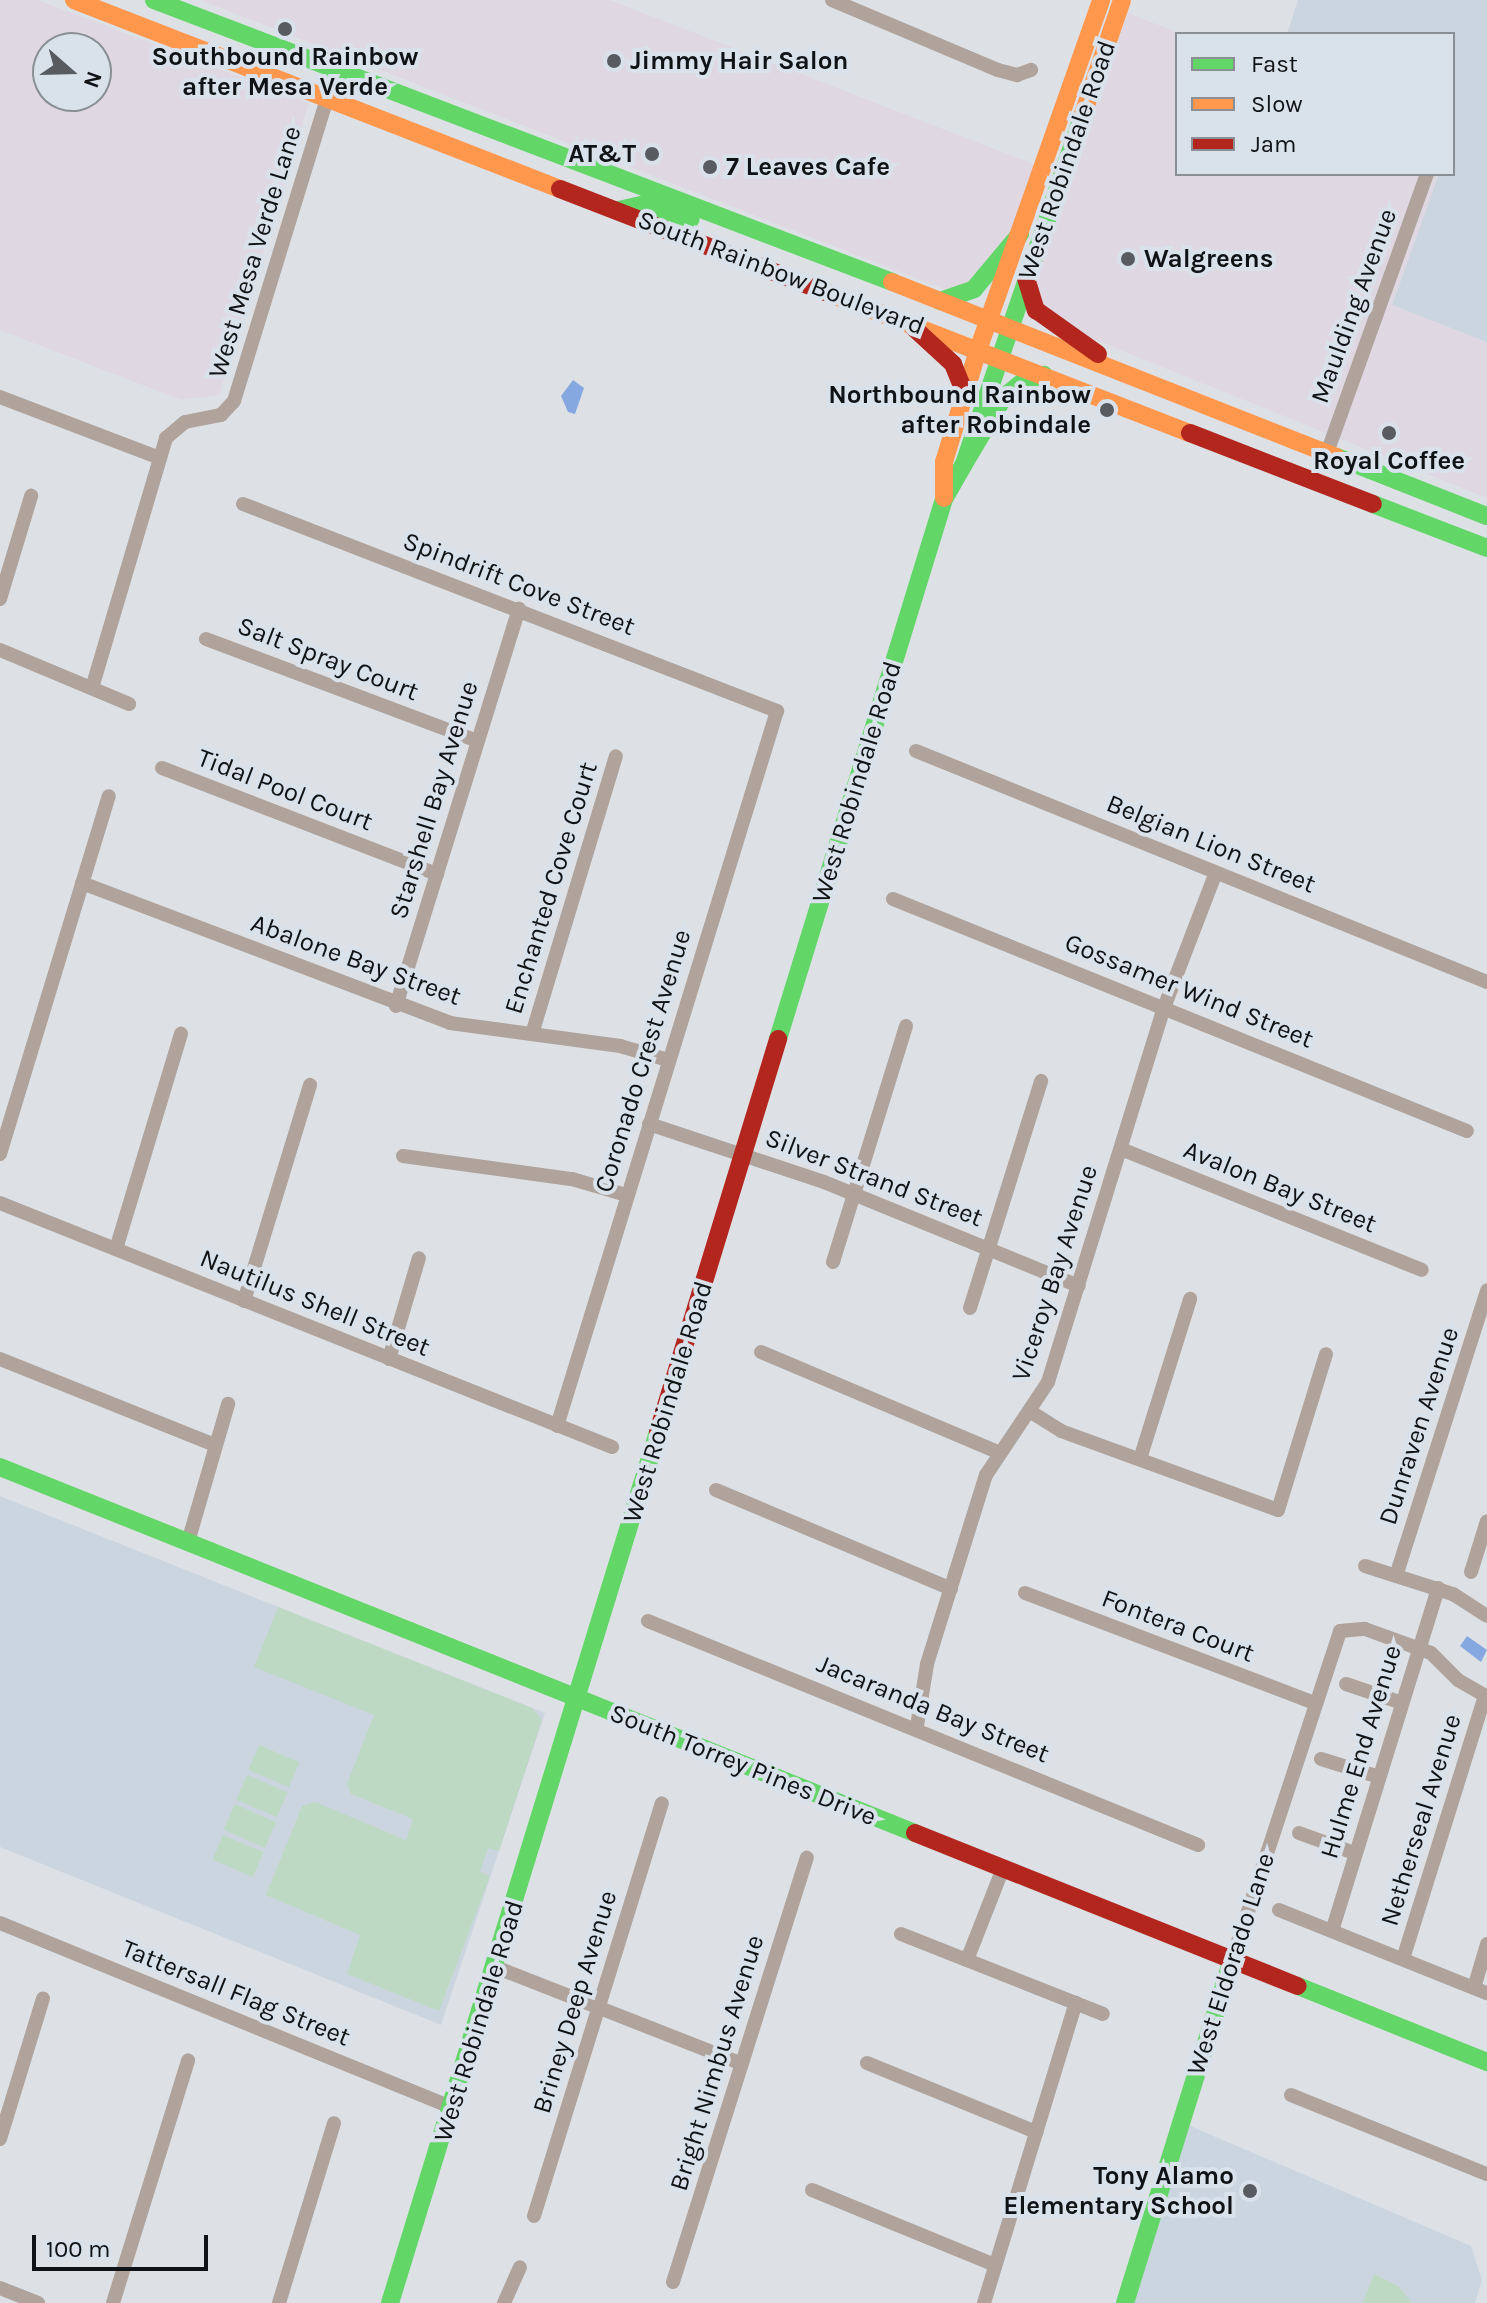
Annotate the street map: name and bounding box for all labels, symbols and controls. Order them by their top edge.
marker: Southbound Rainbow after Mesa Verde [276,20,294,38]
north arrow [32,32,112,112]
legend [1175,32,1455,176]
street label: West Robindale Road [1011,36,1123,284]
place label: Southbound Rainbow after Mesa Verde [152,41,418,102]
place label: Jimmy Hair Salon [630,45,849,77]
text: Fast [1251,50,1298,78]
marker: Jimmy Hair Salon [605,52,623,70]
text: N [78,68,108,91]
text: Slow [1251,90,1303,118]
street label: West Mesa Verde Lane [202,122,308,382]
text: Jam [1251,130,1296,158]
place label: AT&T [568,138,636,170]
marker: AT&T [643,145,661,163]
place label: 7 Leaves Cafe [726,151,890,183]
marker: 7 Leaves Cafe [701,158,719,176]
street label: South Rainbow Boulevard [633,204,929,342]
street label: Maulding Avenue [1304,205,1404,407]
place label: Walgreens [1144,243,1274,275]
marker: Walgreens [1119,250,1137,268]
place label: Northbound Rainbow after Robindale [828,379,1091,440]
marker: Northbound Rainbow after Robindale [1098,401,1116,419]
marker: Royal Coffee [1380,424,1398,442]
place label: Royal Coffee [1313,445,1465,477]
street label: Spindrift Cove Street [399,525,639,643]
street label: Salt Spray Court [233,610,423,708]
street label: West Robindale Road [805,658,909,906]
street label: Starshell Bay Avenue [383,677,485,923]
street label: Tidal Pool Court [193,742,377,838]
street label: Enchanted Cove Court [498,758,604,1018]
street label: Belgian Lion Street [1102,788,1320,900]
street label: Abalone Bay Street [247,907,465,1013]
street label: Coronado Crest Avenue [588,926,698,1196]
street label: Gossamer Wind Street [1060,927,1318,1055]
street label: Silver Strand Street [761,1122,987,1234]
street label: Avalon Bay Street [1179,1134,1381,1240]
street label: Viceroy Bay Avenue [1005,1161,1105,1385]
street label: Nautilus Shell Street [196,1243,434,1363]
street label: West Robindale Road [616,1278,720,1526]
street label: Dunraven Avenue [1372,1323,1466,1529]
street label: Fontera Court [1097,1583,1259,1669]
street label: Hulme End Avenue [1314,1641,1408,1863]
street label: Jacaranda Bay Street [812,1648,1054,1770]
street label: South Torrey Pines Drive [605,1697,881,1833]
street label: Netherseal Avenue [1374,1710,1468,1930]
street label: West Eldorado Lane [1180,1849,1282,2079]
street label: Briney Deep Avenue [526,1887,624,2117]
street label: West Robindale Road [427,1897,531,2145]
street label: Bright Nimbus Avenue [663,1931,771,2195]
street label: Tattersall Flag Street [117,1933,355,2053]
place label: Tony Alamo Elementary School [1003,2160,1234,2222]
marker: Tony Alamo Elementary School [1241,2182,1259,2200]
scale bar [36,2219,212,2269]
text: 100 m [46,2235,111,2263]

